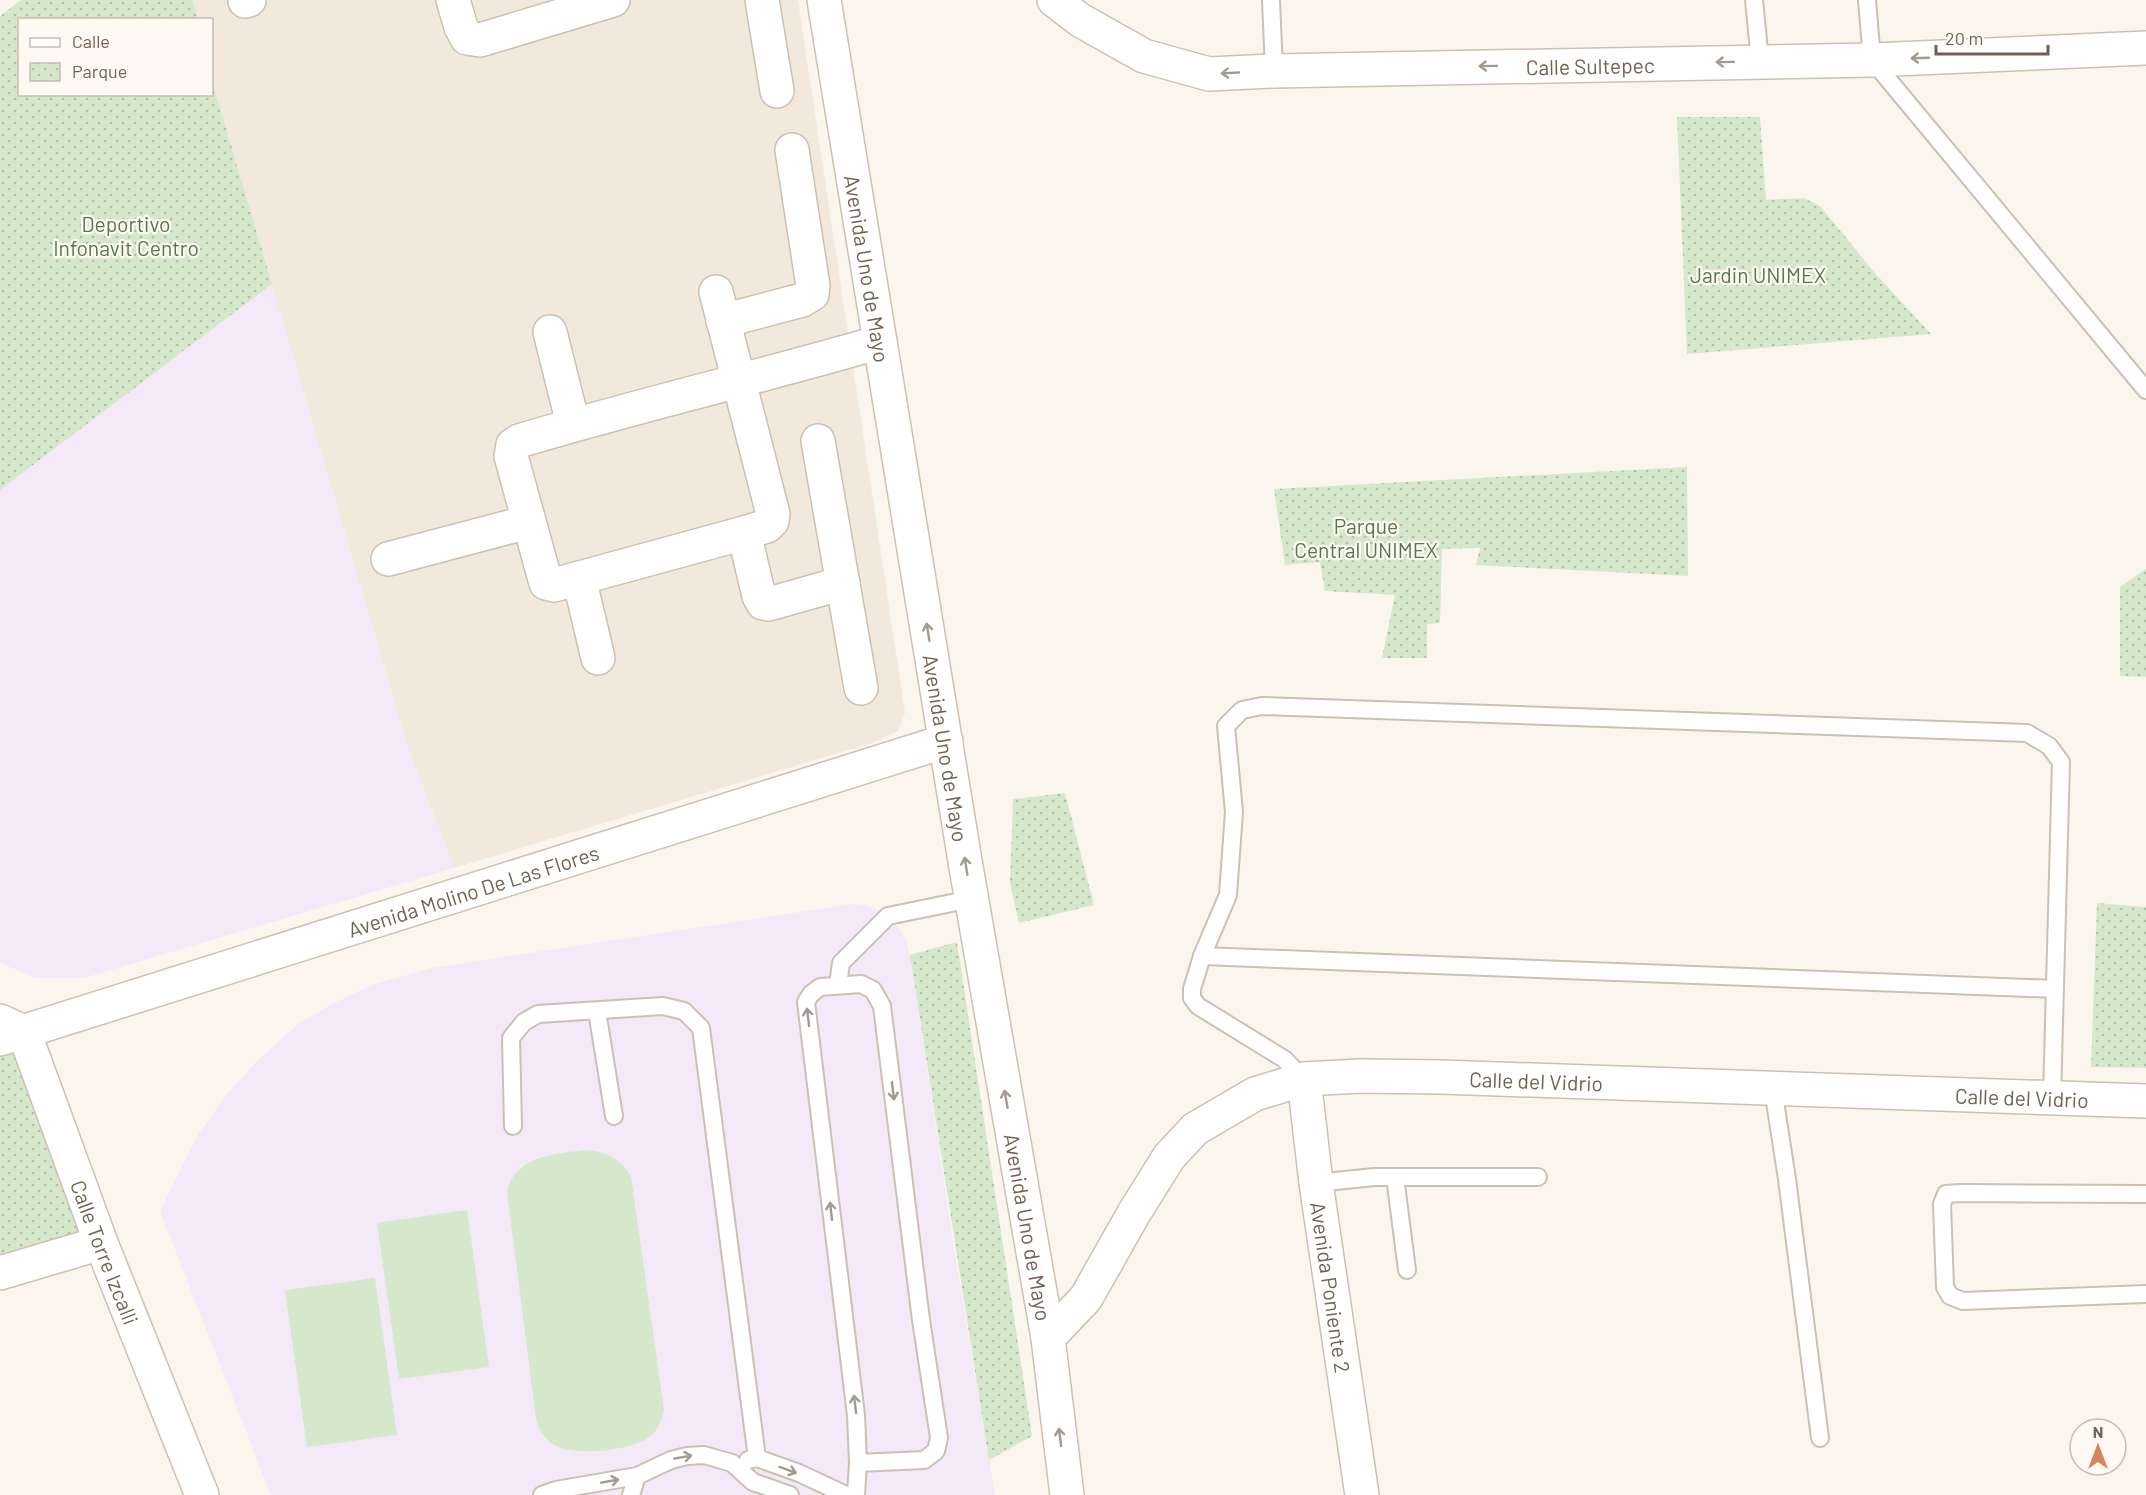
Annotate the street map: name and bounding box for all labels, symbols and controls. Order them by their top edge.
legend [18,18,213,96]
scale bar [1936,18,2048,56]
text: 20 m [1945,27,1983,49]
text: Calle [72,30,110,52]
street label: Calle Sultepec [1526,52,1655,79]
one-way arrow [1910,53,1930,64]
one-way arrow [1715,56,1735,67]
text: Parque [72,60,127,82]
one-way arrow [1478,61,1498,72]
one-way arrow [1220,67,1240,78]
street label: Avenida Uno de Mayo [840,173,896,364]
park label: Deportivo Infonavit Centro [53,211,199,260]
park label: Jardin UNIMEX [1690,262,1826,287]
park label: Parque Central UNIMEX [1294,513,1438,562]
one-way arrow [922,622,933,642]
street label: Avenida Uno de Mayo [919,652,974,844]
street label: Avenida Molino De Las Flores [344,839,602,941]
one-way arrow [960,856,971,876]
one-way arrow [802,1008,813,1028]
street label: Calle del Vidrio [1469,1065,1603,1095]
one-way arrow [888,1081,899,1100]
street label: Calle del Vidrio [1955,1082,2089,1112]
one-way arrow [1000,1090,1011,1110]
street label: Avenida Uno de Mayo [1000,1131,1057,1323]
street label: Calle Torre Izcalli [67,1176,145,1328]
street label: Avenida Poniente 2 [1306,1200,1356,1375]
one-way arrow [826,1201,837,1221]
one-way arrow [849,1395,860,1415]
north arrow [2068,1417,2128,1477]
text: N [2093,1422,2103,1441]
one-way arrow [1054,1428,1065,1447]
one-way arrow [673,1452,693,1463]
one-way arrow [779,1465,797,1476]
one-way arrow [600,1475,619,1486]

